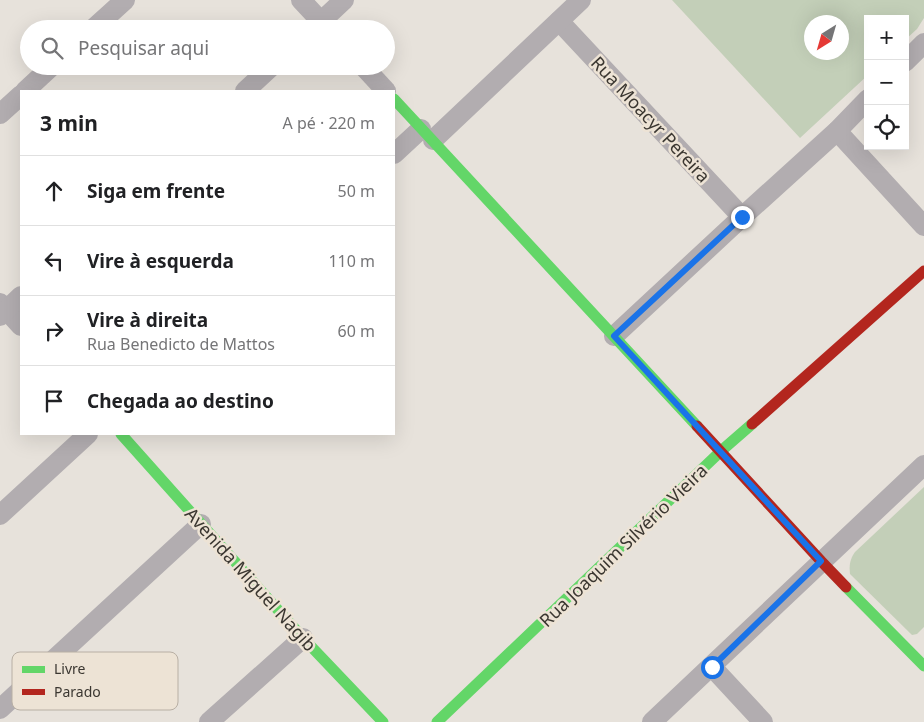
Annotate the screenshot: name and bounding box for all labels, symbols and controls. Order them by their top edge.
north arrow [804,15,849,60]
map controls [864,15,909,150]
button: + [864,15,909,60]
search box [20,20,395,75]
icon: search [38,34,66,62]
text: Pesquisar aqui [78,35,209,61]
street label: Rua Moacyr Pereira [586,51,716,187]
button: − [864,60,909,105]
button: locate [864,105,909,150]
text: 3 min [40,109,98,137]
text: A pé · 220 m [283,112,375,134]
icon: ahead [40,177,68,205]
text: Siga em frente [87,178,225,204]
text: 50 m [338,180,375,202]
route end [731,206,754,229]
icon: left [40,247,68,275]
text: Vire à esquerda [87,248,234,274]
text: 110 m [328,250,375,272]
text: Vire à direita [87,307,208,333]
icon: right [40,317,68,345]
text: 60 m [338,320,375,342]
text: Rua Benedicto de Mattos [87,333,275,355]
icon: arrive [40,387,68,415]
text: Chegada ao destino [87,388,274,414]
street label: Rua Joaquim Silvério Vieira [534,458,712,632]
street label: Avenida Miguel Nagib [180,502,322,656]
legend [12,652,178,710]
route start [701,656,724,679]
text: Livre [54,659,86,678]
text: Parado [54,682,101,701]

